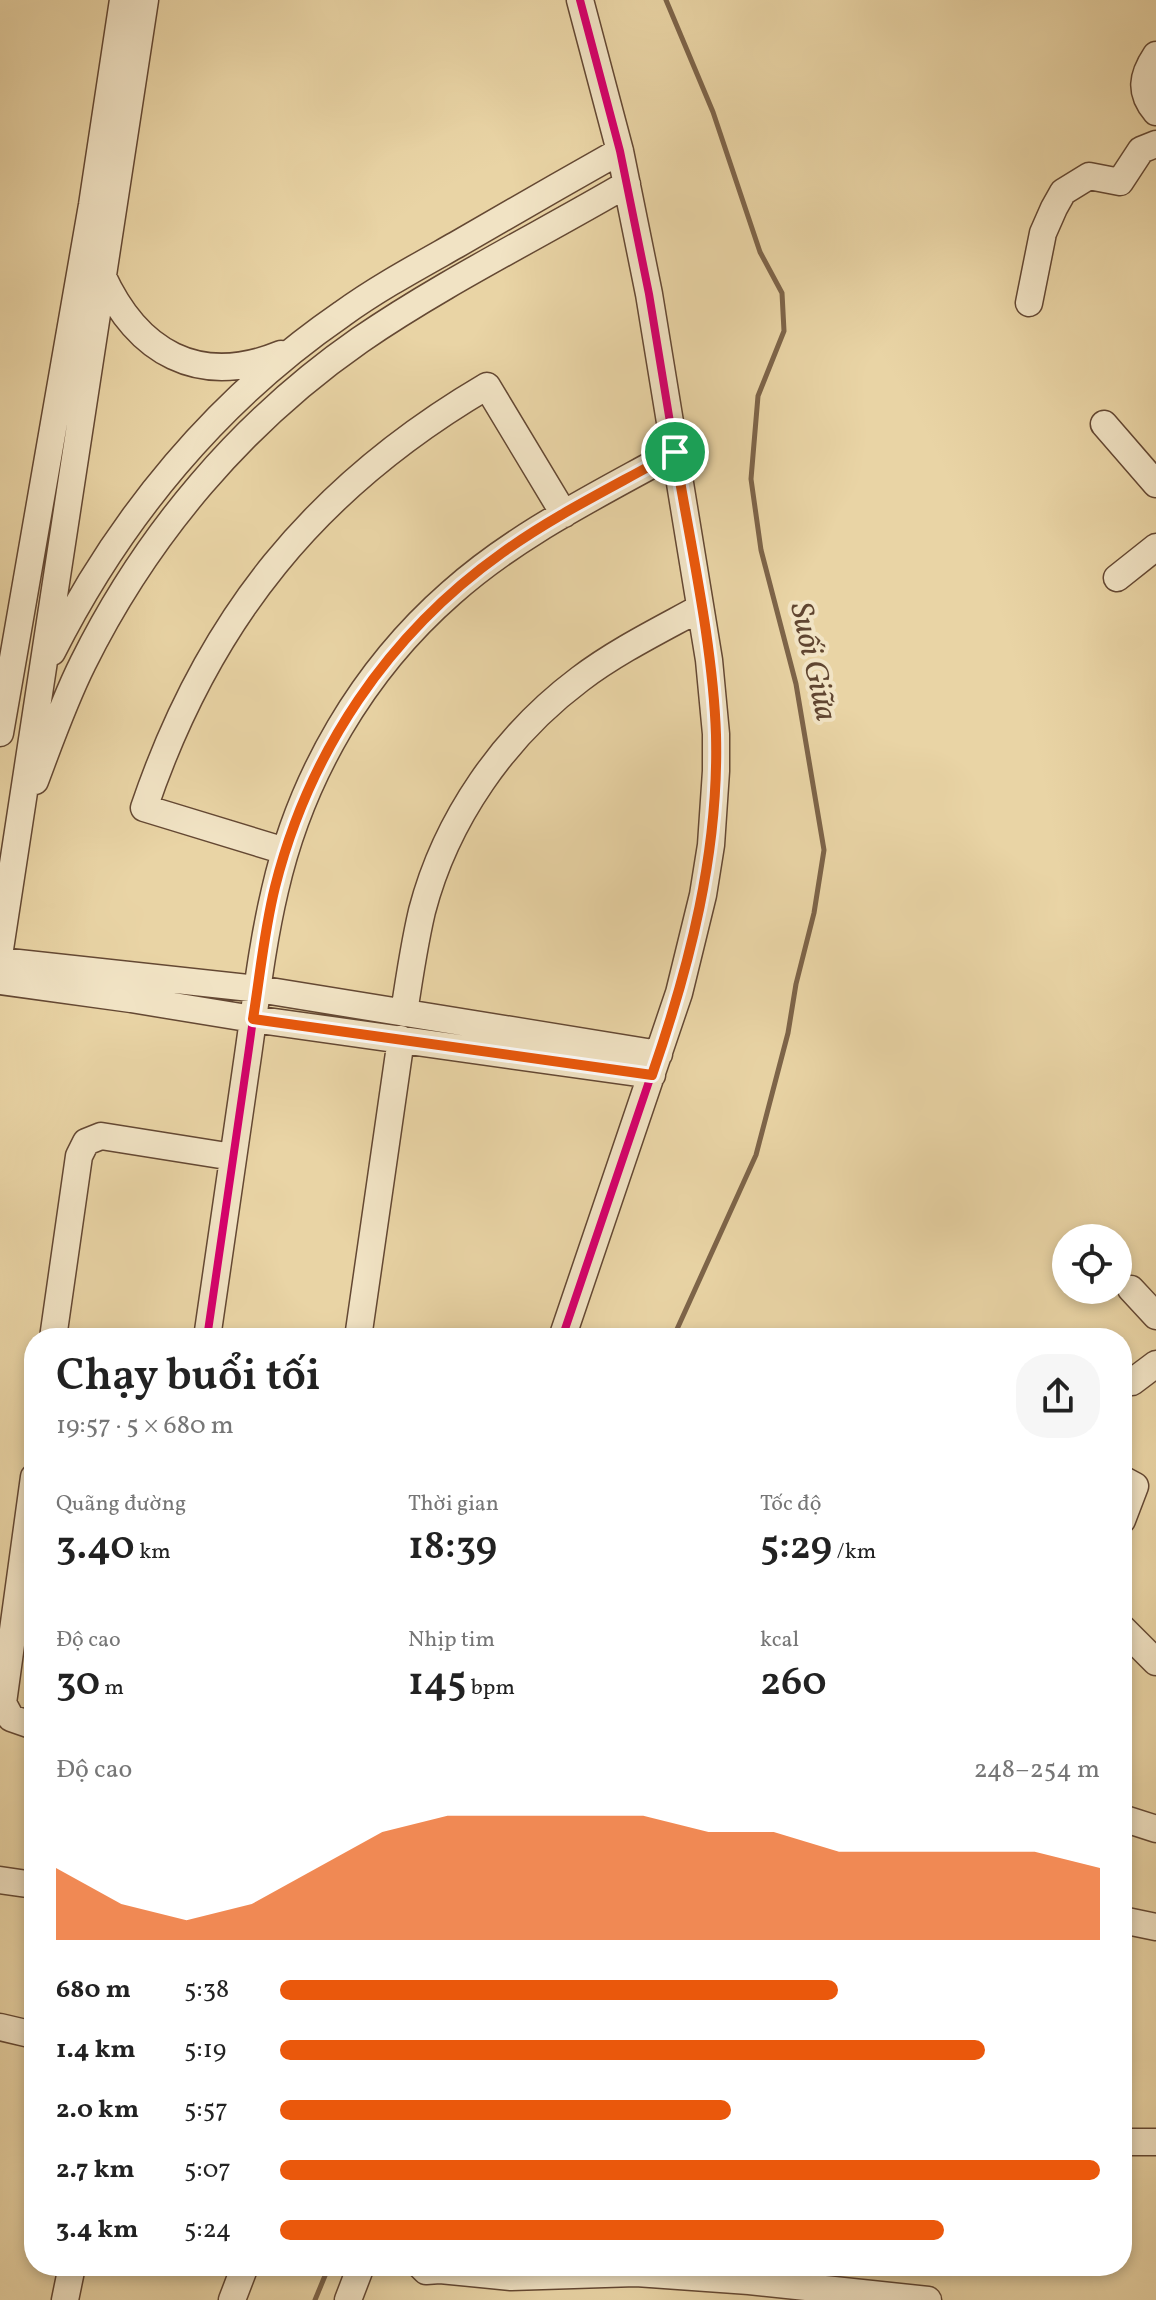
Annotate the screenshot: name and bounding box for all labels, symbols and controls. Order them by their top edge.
pin [641,418,709,486]
icon: arrive [653,430,697,474]
water label: Suối Giữa [777,598,847,726]
map controls [1052,1224,1132,1304]
button: locate [1052,1224,1132,1304]
text: Chạy buổi tối [56,1347,321,1408]
button: share [1016,1354,1100,1438]
text: 19:57 · 5 × 680 m [56,1408,234,1444]
text: Quãng đường [56,1489,186,1520]
text: Thời gian [408,1489,499,1520]
text: Tốc độ [760,1489,821,1520]
text: 3.40 [56,1520,135,1576]
text: 18:39 [408,1520,497,1576]
text: 5:29 [760,1520,832,1576]
text: km [135,1537,171,1568]
text: /km [832,1537,876,1568]
text: Độ cao [56,1625,121,1656]
text: Nhịp tim [408,1625,495,1656]
text: kcal [760,1625,799,1656]
text: 30 [56,1656,100,1712]
text: 145 [408,1656,466,1712]
text: 260 [760,1656,827,1712]
text: m [100,1673,124,1704]
text: bpm [466,1673,515,1704]
text: Độ cao [56,1752,132,1788]
text: 248–254 m [974,1752,1100,1788]
text: 680 m [56,1972,131,2008]
text: 5:38 [184,1972,229,2008]
text: 1.4 km [56,2032,136,2068]
text: 5:19 [184,2032,226,2068]
text: 2.0 km [56,2092,139,2128]
text: 5:57 [184,2092,228,2128]
text: 2.7 km [56,2152,135,2188]
text: 5:07 [184,2152,231,2188]
text: 3.4 km [56,2212,139,2248]
text: 5:24 [184,2212,231,2248]

